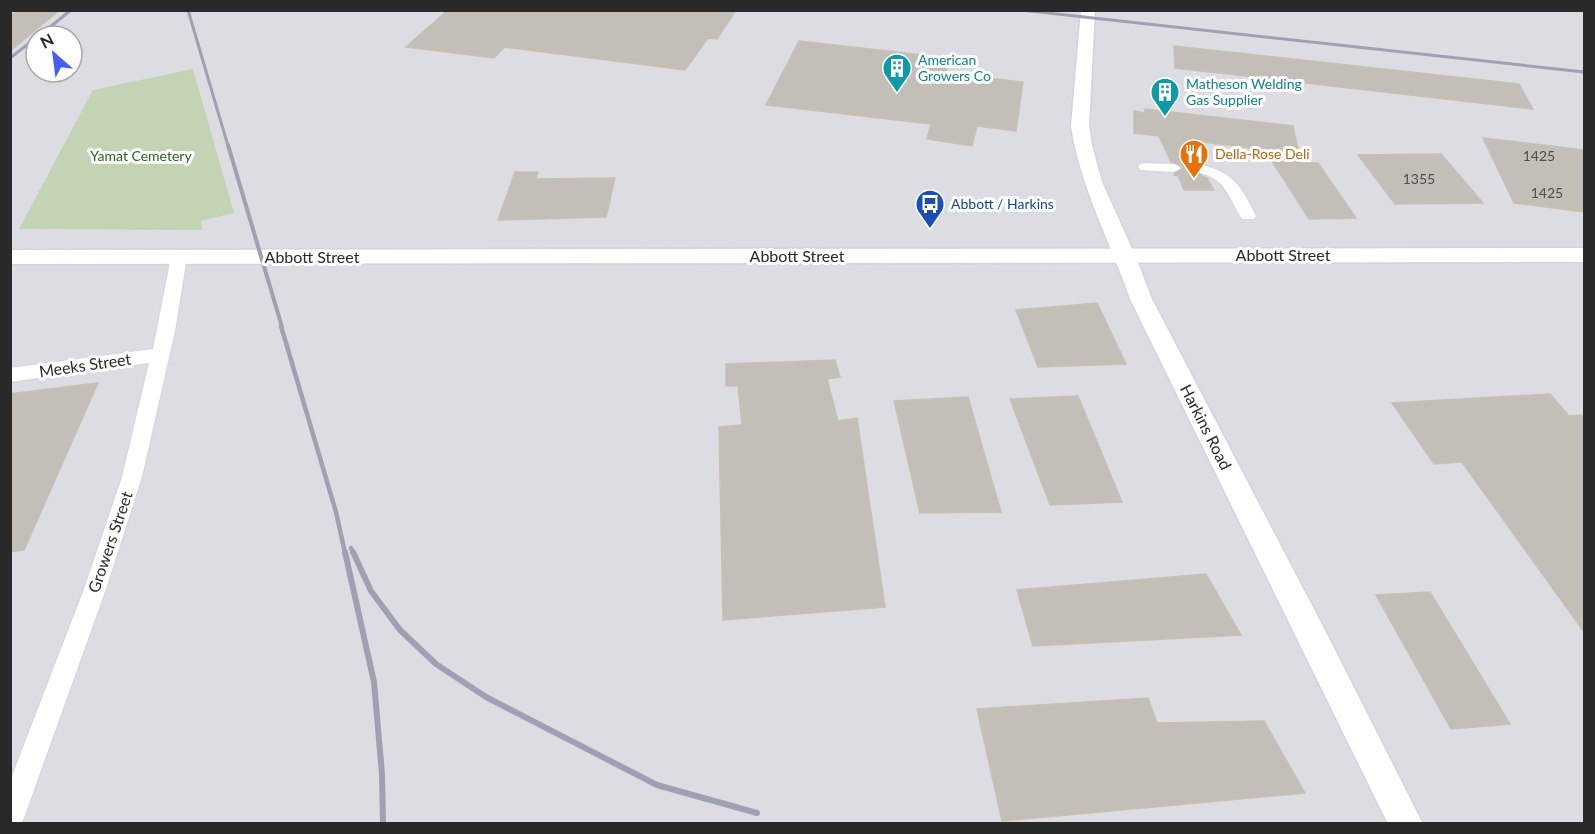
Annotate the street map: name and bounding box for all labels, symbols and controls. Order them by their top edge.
north arrow [24,24,84,84]
text: N [37,29,57,52]
place label: American Growers Co [918,51,991,84]
building icon: American Growers Co [881,52,913,94]
place label: Matheson Welding Gas Supplier [1186,75,1302,108]
building icon: Matheson Welding Gas Supplier [1149,76,1181,118]
restaurant icon: Della-Rose Deli [1178,138,1210,180]
place label: Della-Rose Deli [1215,145,1310,162]
park label: Yamat Cemetery [90,147,192,164]
house number: 1425 [1523,147,1555,164]
house number: 1355 [1403,170,1435,187]
house number: 1425 [1531,184,1563,201]
bus stop icon: Abbott / Harkins [914,188,946,230]
place label: Abbott / Harkins [951,195,1054,212]
street label: Abbott Street [1236,245,1331,264]
street label: Abbott Street [750,246,845,265]
street label: Abbott Street [265,247,360,266]
street label: Meeks Street [38,349,132,380]
street label: Harkins Road [1177,381,1236,473]
street label: Growers Street [83,488,136,595]

